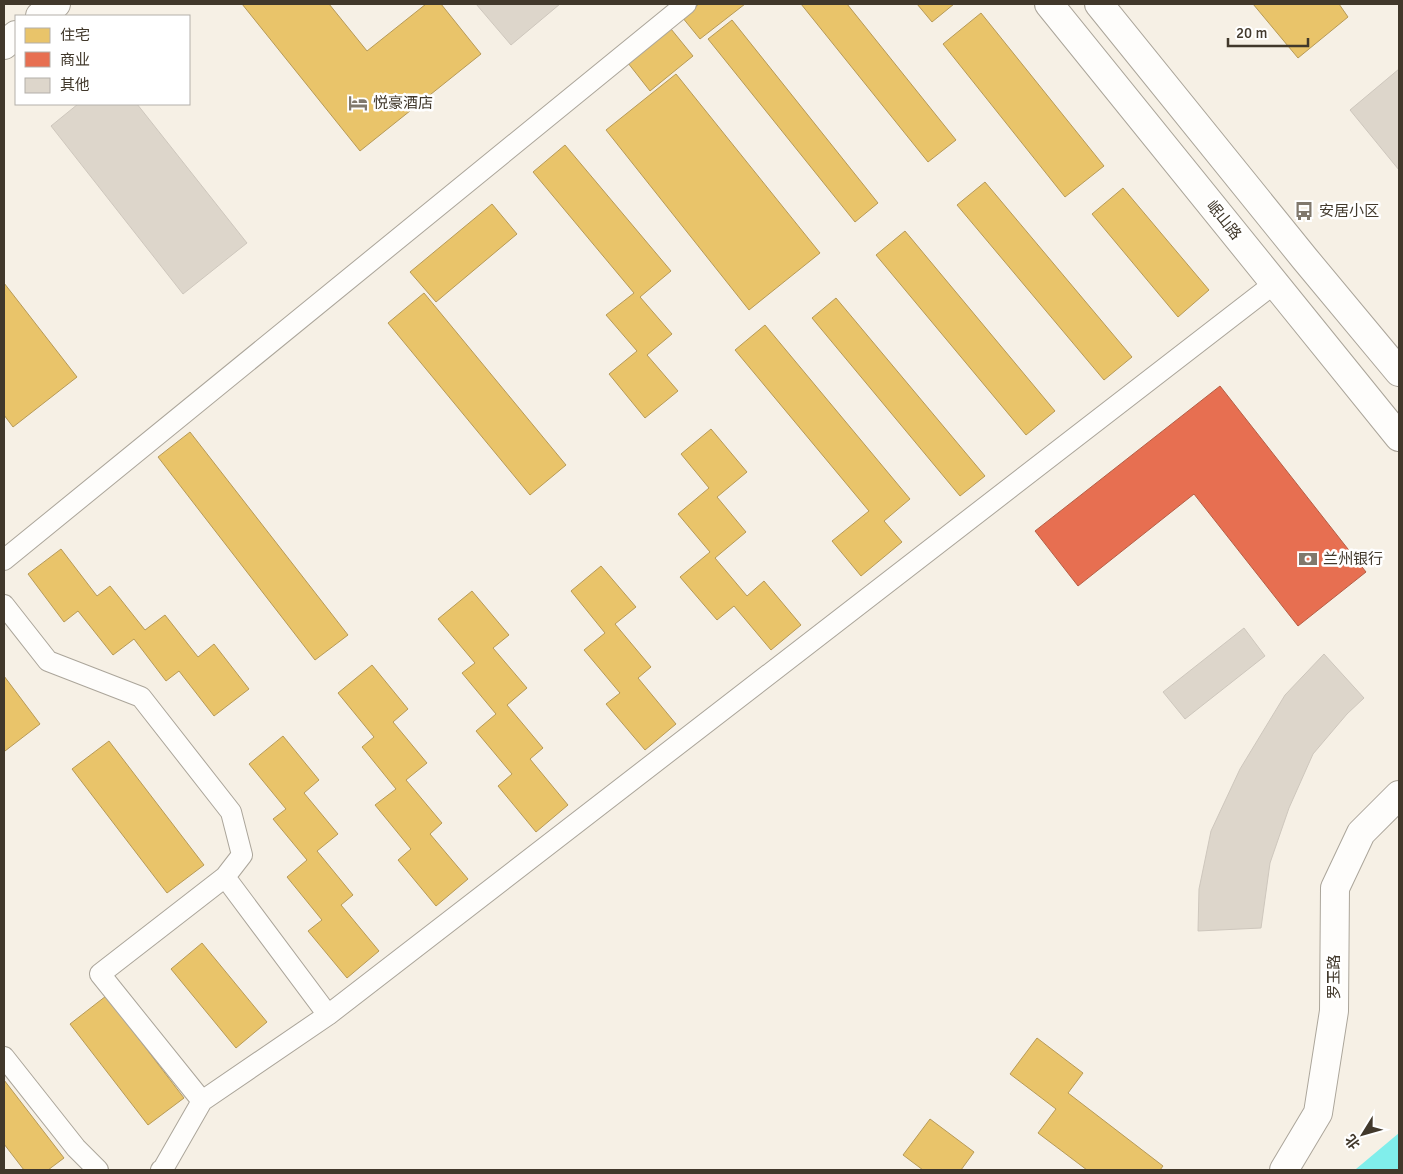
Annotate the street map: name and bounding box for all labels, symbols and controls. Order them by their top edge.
legend [15,15,190,105]
scale bar [1228,15,1308,47]
text: 20 m [1236,24,1267,42]
text: 住宅 [60,26,90,44]
text: 商业 [60,51,90,69]
text: 其他 [60,76,90,94]
hotel icon: 悦豪酒店 [347,92,369,114]
place label: 悦豪酒店 [373,94,433,112]
street label: 岷山路 [1203,197,1245,243]
bus stop icon: 安居小区 [1293,200,1315,222]
place label: 安居小区 [1319,202,1379,220]
bank icon: 兰州银行 [1297,548,1319,570]
place label: 兰州银行 [1323,550,1383,568]
street label: 罗玉路 [1325,954,1343,1000]
north arrow [1338,1109,1388,1159]
text: 北 [1342,1131,1364,1152]

